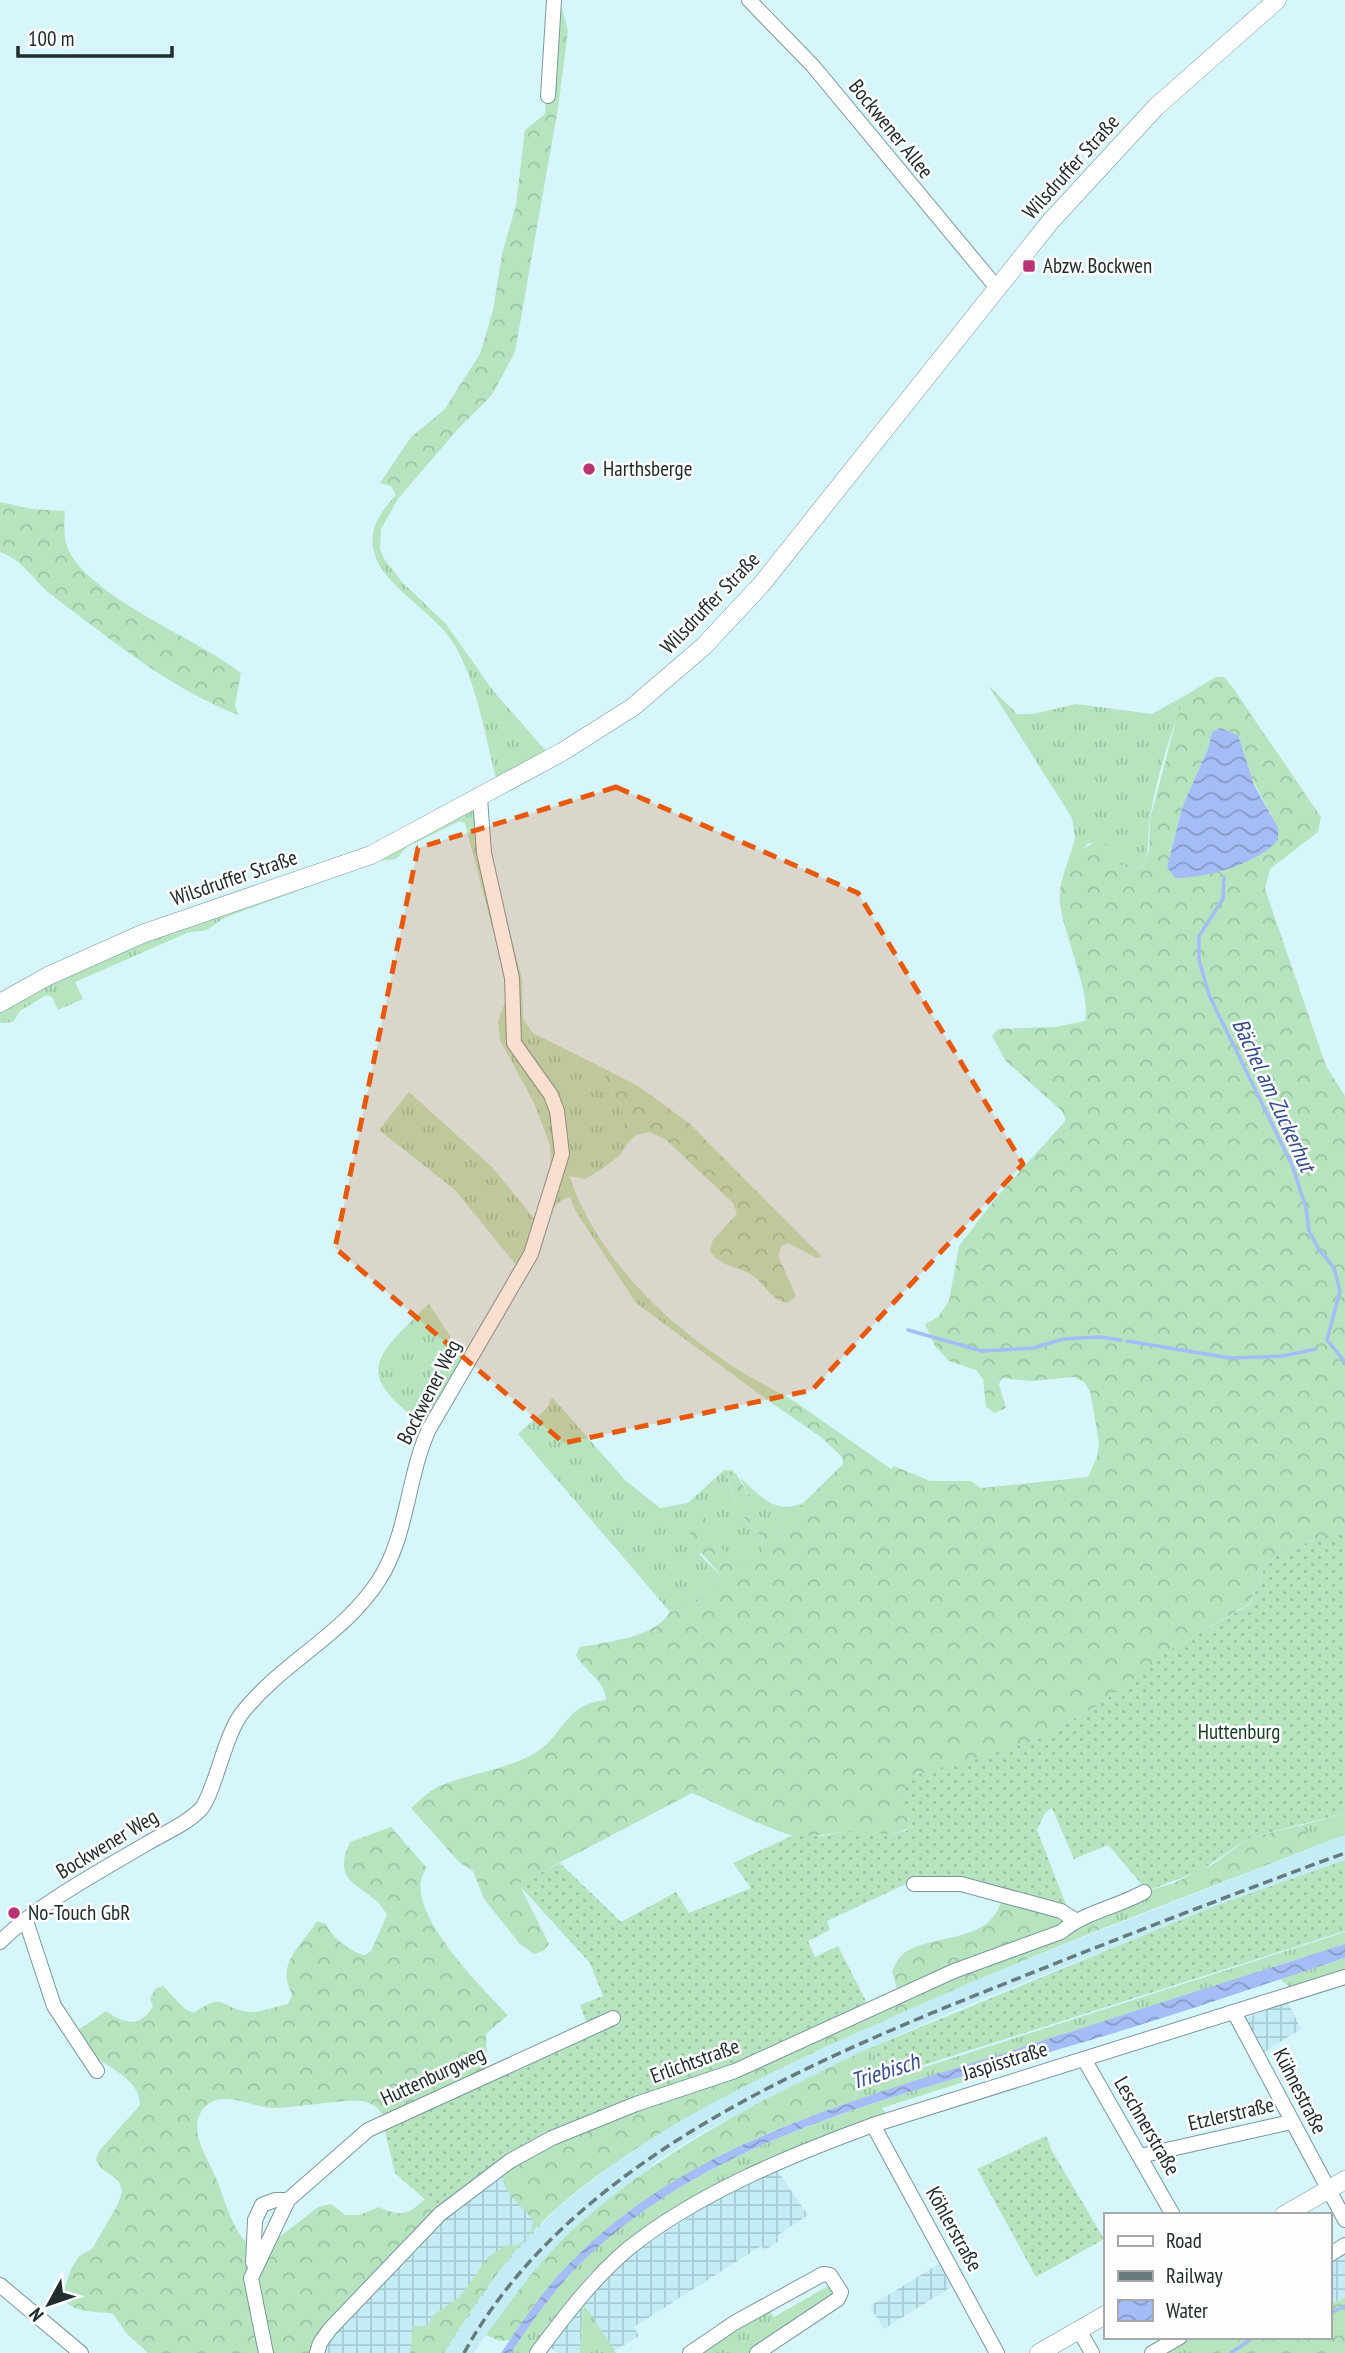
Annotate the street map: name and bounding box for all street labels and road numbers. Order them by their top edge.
street label: Bockwener Allee [843,74,940,184]
street label: Wilsdruffer Straße [1016,109,1125,225]
street label: Wilsdruffer Straße [654,546,765,659]
street label: Wilsdruffer Straße [167,843,301,912]
street label: Bockwener Weg [391,1335,466,1449]
street label: Bockwener Weg [51,1803,163,1885]
street label: Erlichtstraße [647,2032,743,2089]
street label: Jaspisstraße [958,2035,1051,2086]
street label: Huttenburgweg [376,2040,489,2112]
street label: Kühnestraße [1267,2043,1333,2138]
street label: Leschnerstraße [1108,2071,1187,2180]
street label: Etzlerstraße [1185,2091,1277,2137]
street label: Köhlerstraße [920,2181,989,2276]

